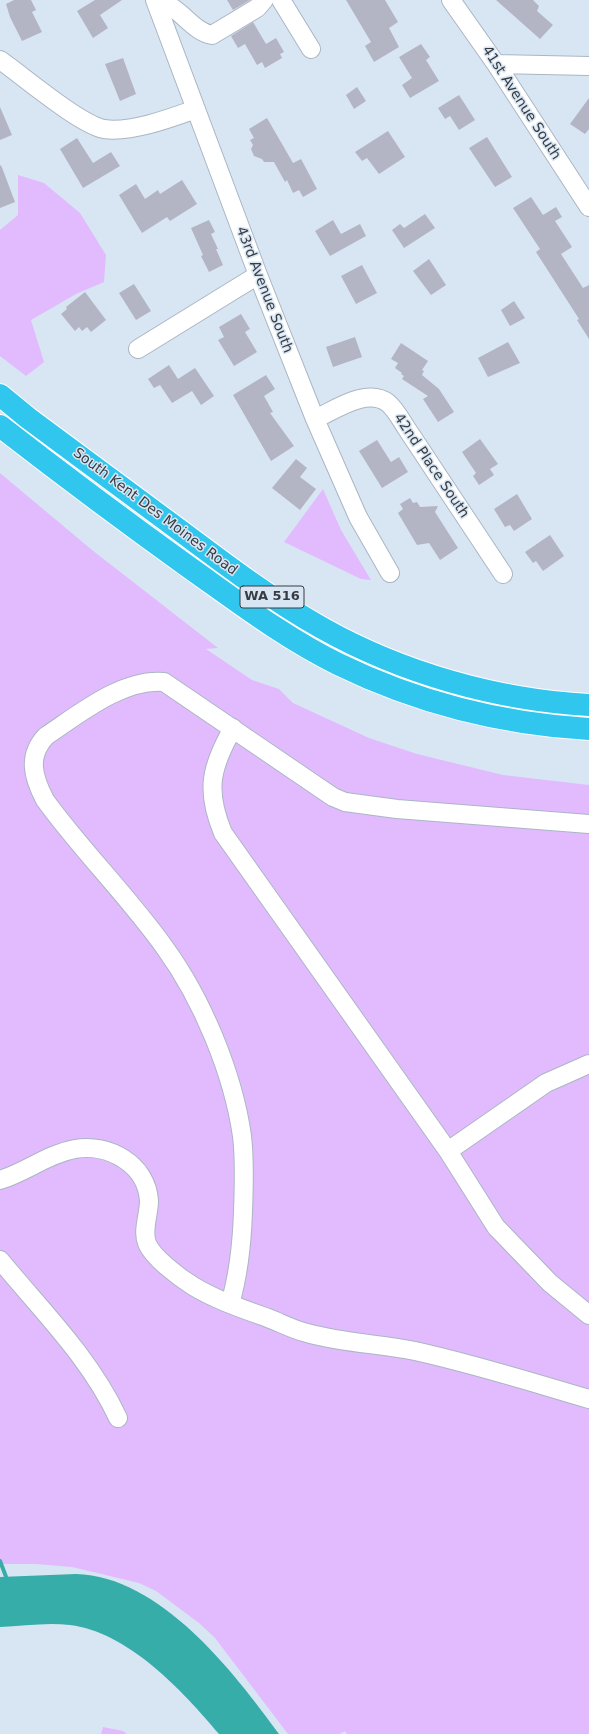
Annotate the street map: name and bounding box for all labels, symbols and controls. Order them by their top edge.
street label: 41st Avenue South [478,43,564,163]
street label: 43rd Avenue South [232,225,296,355]
street label: 42nd Place South [390,411,472,521]
street label: South Kent Des Moines Road [70,445,240,579]
road number: WA 516 [240,586,304,608]

